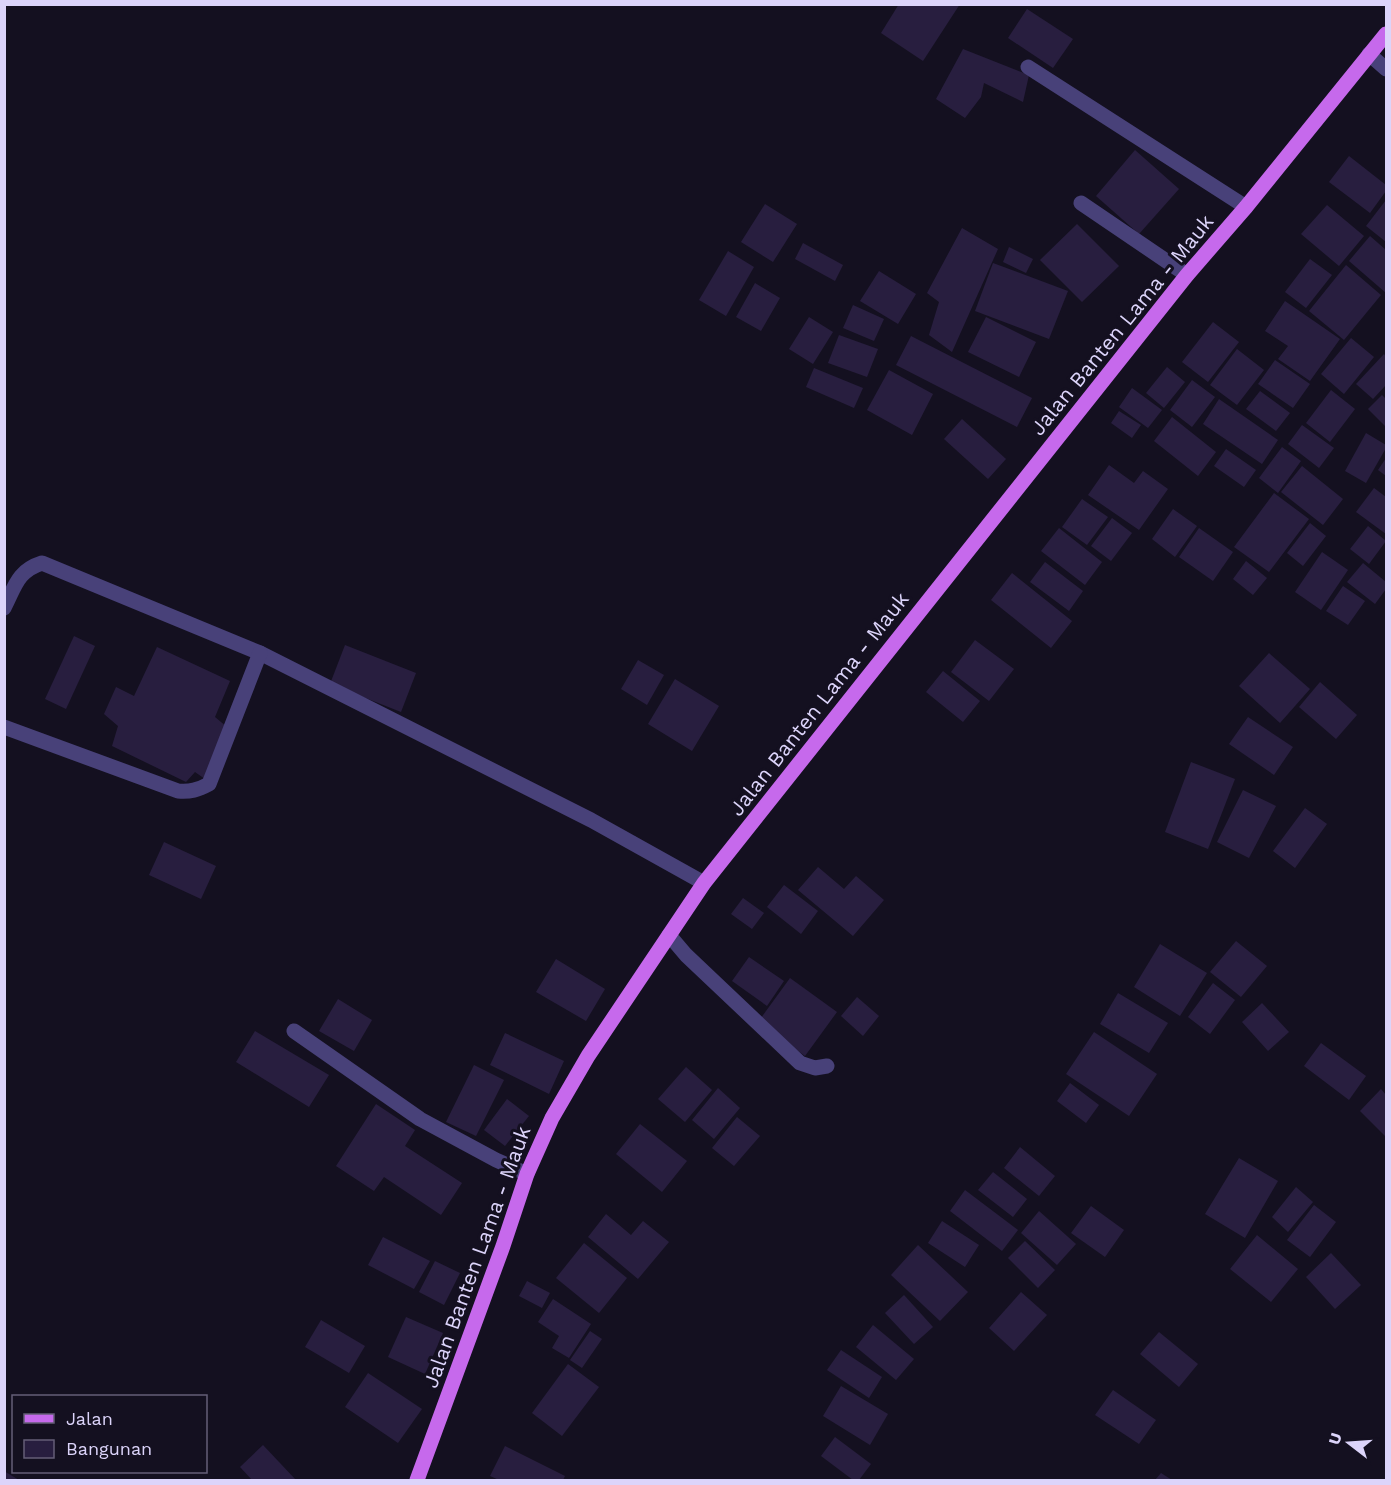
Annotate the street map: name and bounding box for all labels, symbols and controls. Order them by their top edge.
street label: Jalan Banten Lama - Mauk [1025,209,1218,440]
street label: Jalan Banten Lama - Mauk [724,587,914,820]
street label: Jalan Banten Lama - Mauk [417,1122,536,1391]
legend [12,1395,207,1473]
text: Jalan [66,1408,113,1429]
north arrow [1319,1413,1379,1473]
text: U [1324,1431,1346,1447]
text: Bangunan [66,1438,152,1459]

